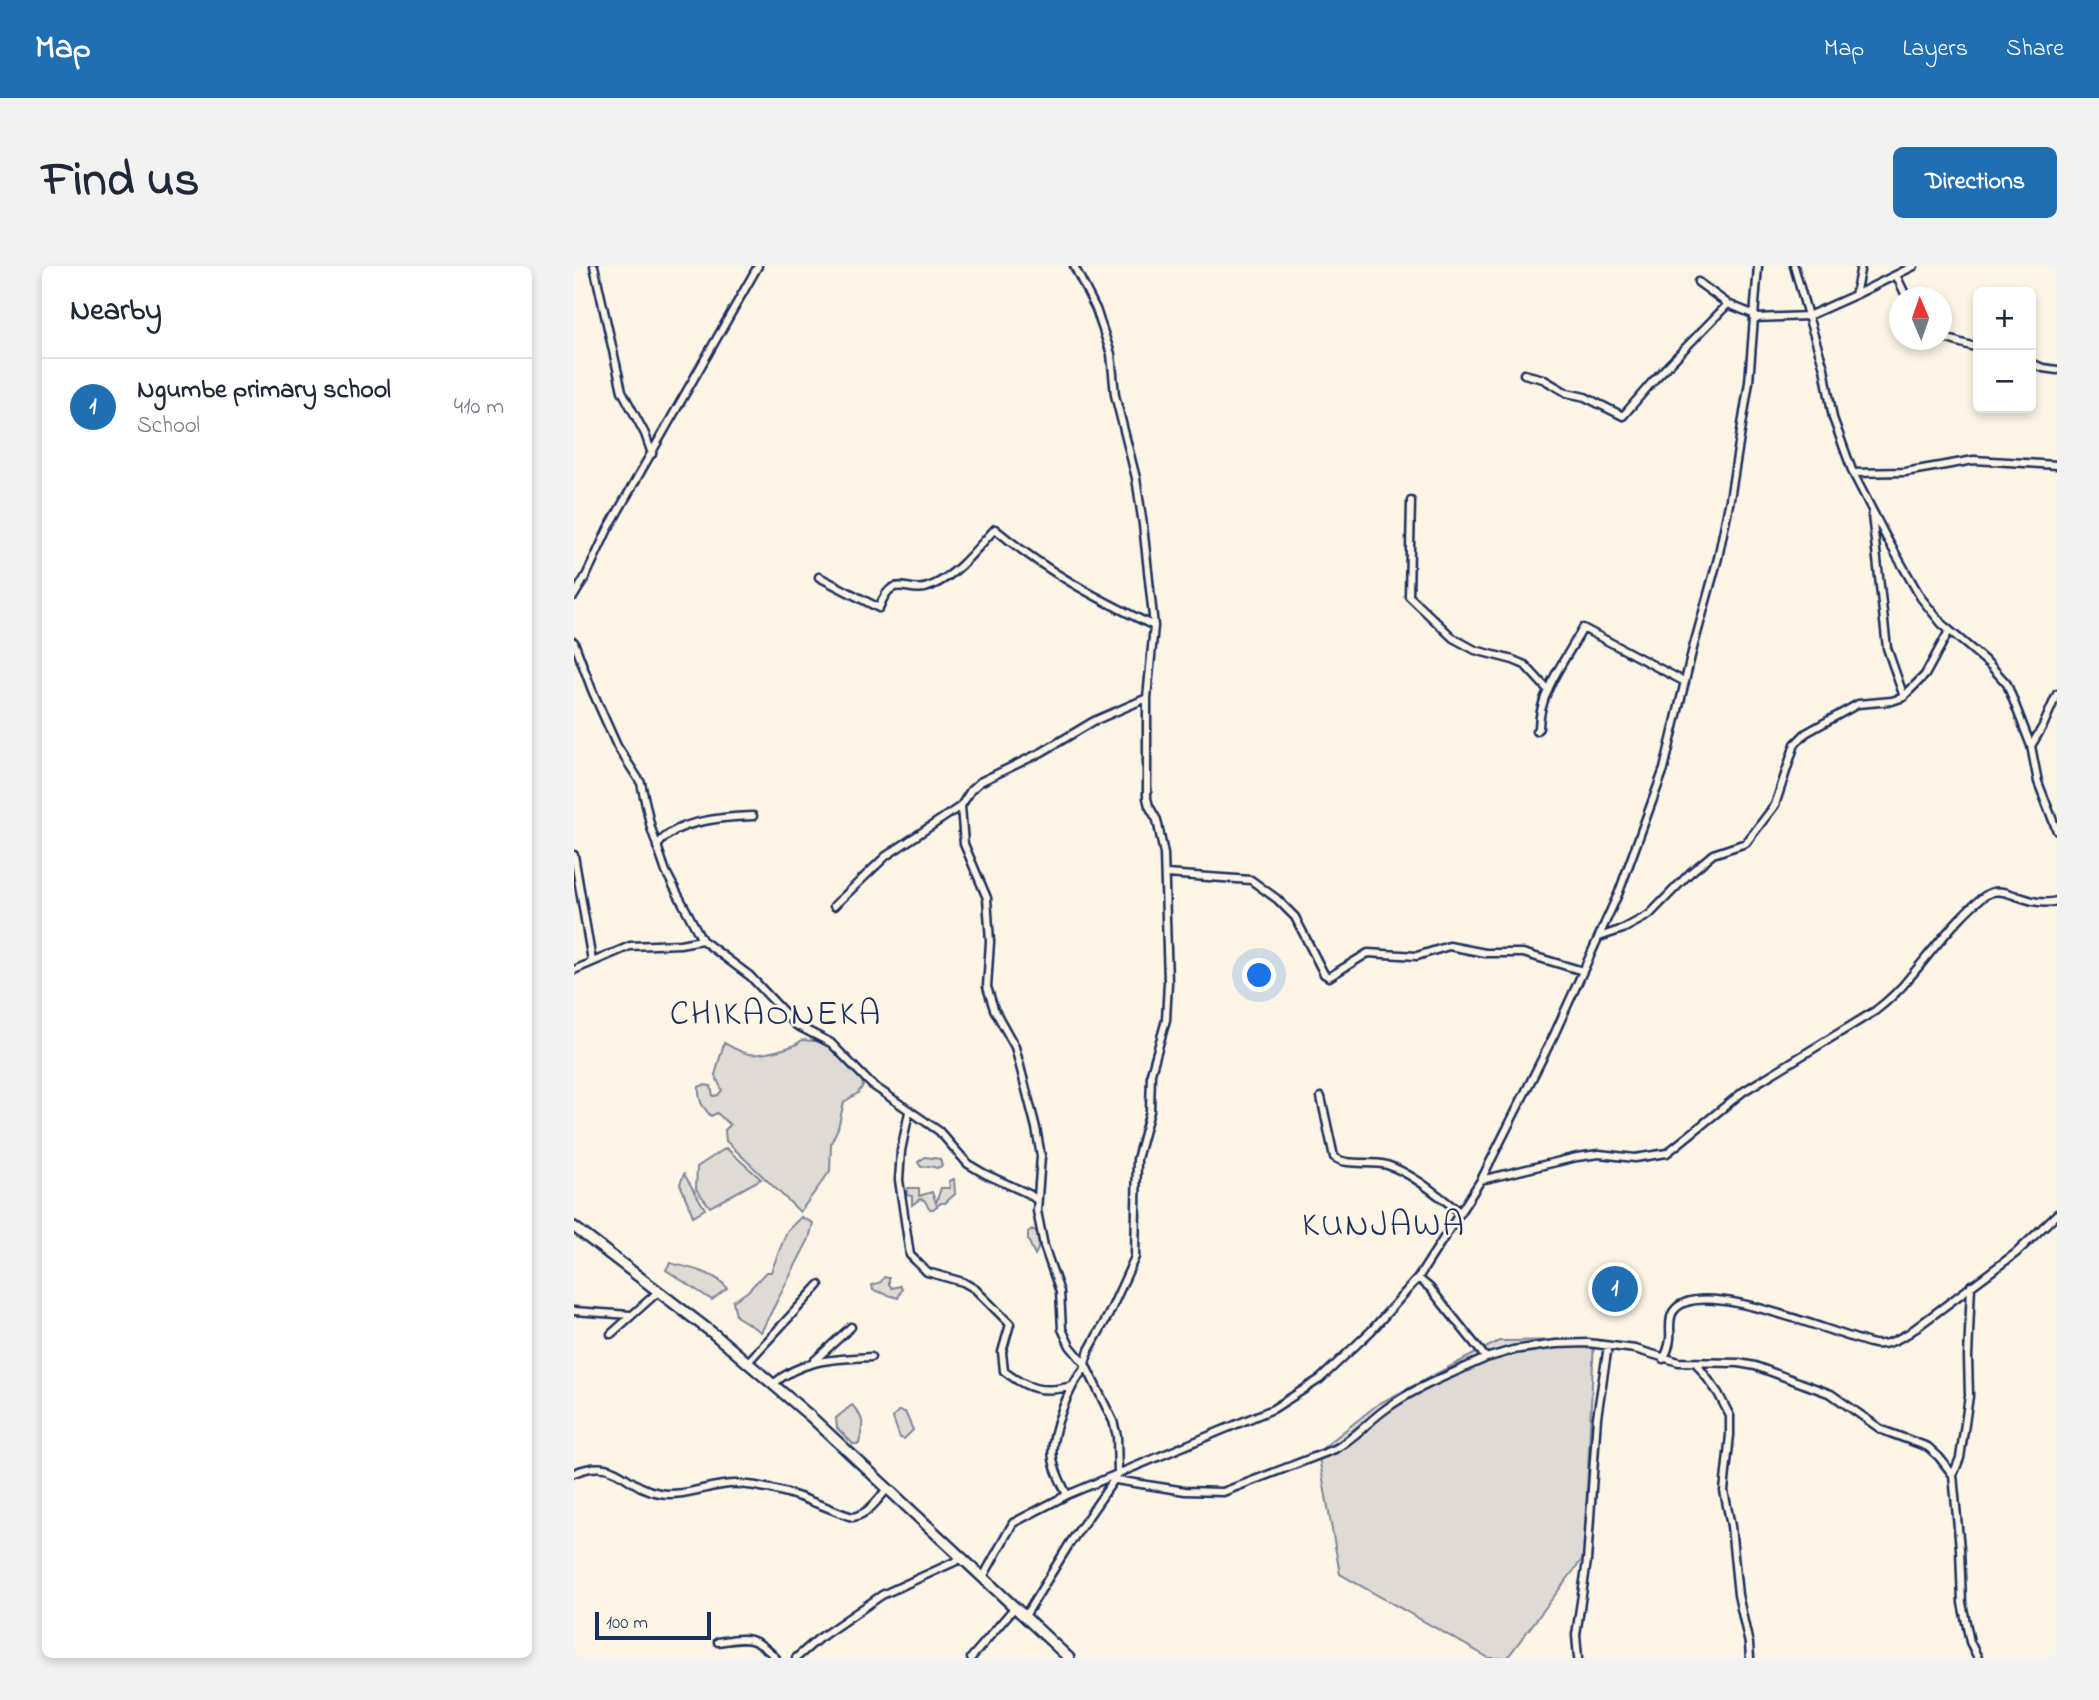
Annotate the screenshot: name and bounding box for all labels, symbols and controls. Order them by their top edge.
text: Map [35,25,91,73]
text: Map [1824,32,1864,67]
text: Layers [1902,32,1968,67]
text: Share [2006,32,2064,67]
text: Find us [42,146,199,218]
button: Directions [1893,147,2057,218]
north arrow [1889,287,1952,350]
map controls [1973,287,2036,413]
button: + [1973,287,2036,350]
text: Nearby [70,290,162,334]
button: − [1973,350,2036,413]
text: Ngumbe primary school [137,372,391,410]
text: 1 [89,391,97,424]
text: 410 m [454,391,504,424]
text: School [137,410,200,443]
your location [1242,958,1276,992]
district label: CHIKAONEKA [670,990,882,1041]
district label: KUNJAWA [1302,1201,1466,1252]
pin: 1 [1592,1263,1638,1315]
scale bar [595,1609,710,1641]
text: 100 m [606,1610,648,1637]

